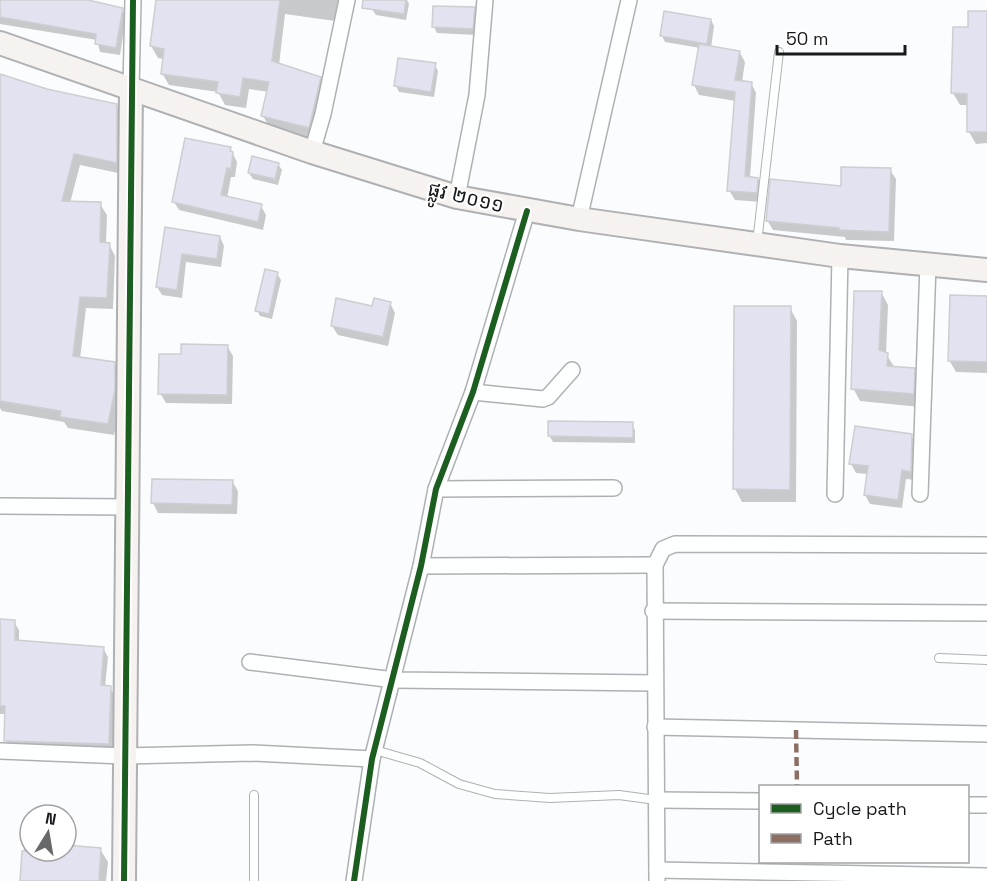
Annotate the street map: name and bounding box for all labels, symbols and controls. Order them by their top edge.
scale bar [777,18,904,56]
text: 50 m [786,27,828,50]
street label: ផ្លូវ ២០១១ [424,176,507,224]
legend [759,785,969,863]
text: Cycle path [813,797,907,820]
north arrow [18,803,78,863]
text: N [43,807,58,830]
text: Path [813,827,853,850]

